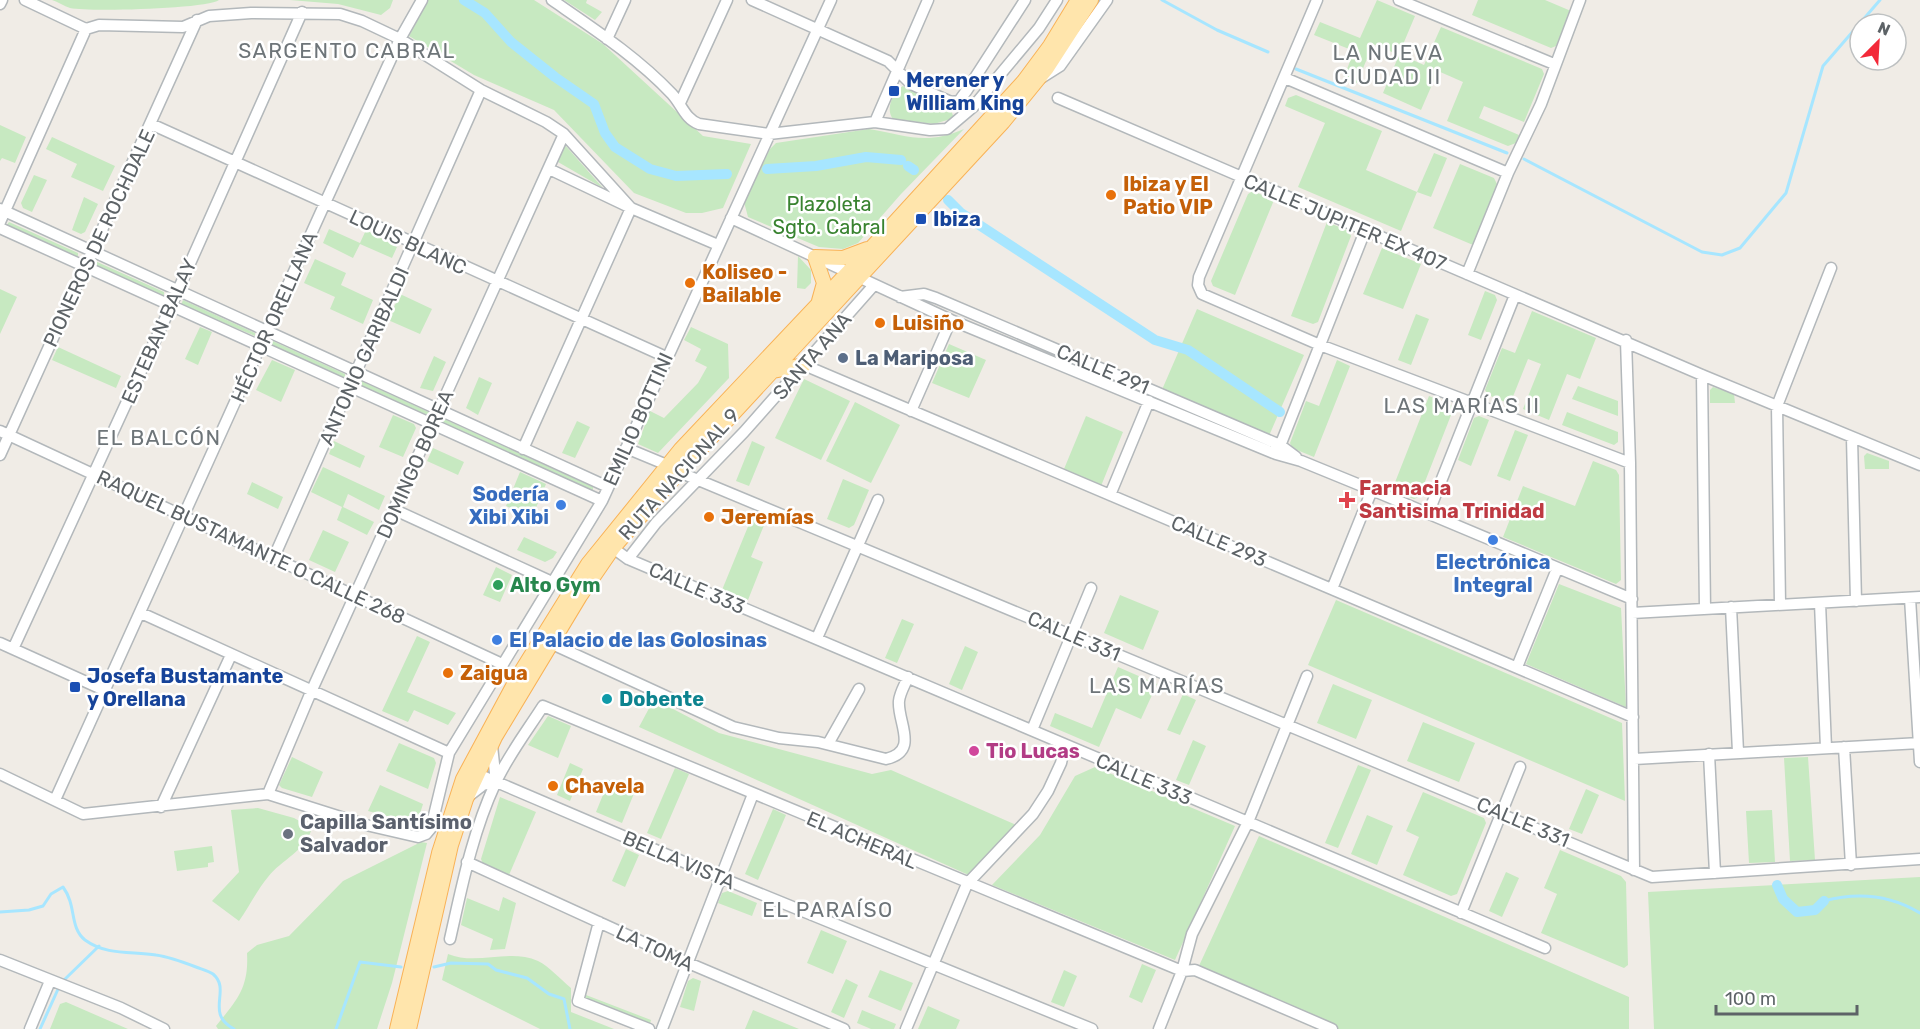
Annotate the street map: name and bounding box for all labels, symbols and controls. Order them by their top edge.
north arrow [1848,12,1908,72]
text: N [1875,18,1893,40]
district label: SARGENTO CABRAL [238,38,456,63]
district label: LA NUEVA CIUDAD II [1332,40,1444,89]
place label: Merener y William King [906,68,1024,115]
marker: Merener y William King [887,84,901,98]
street label: PIONEROS DE ROCHDALE [38,125,160,351]
street label: CALLE JUPITER EX 407 [1240,168,1450,276]
place label: Ibiza y El Patio VIP [1123,172,1213,219]
marker: Ibiza y El Patio VIP [1104,188,1118,202]
park label: Plazoleta Sgto. Cabral [772,192,886,239]
street label: LOUIS BLANC [346,204,470,280]
place label: Ibiza [933,207,981,231]
marker: Ibiza [914,212,928,226]
street label: HÉCTOR ORELLANA [226,228,322,406]
street label: ESTEBAN BALAY [116,255,202,407]
place label: Koliseo - Bailable [702,260,787,307]
street label: ANTONIO GARIBALDI [314,263,414,449]
marker: Koliseo - Bailable [683,276,697,290]
street label: SANTA ANA [768,308,856,404]
place label: Luisiño [892,311,964,335]
marker: Luisiño [873,316,887,330]
street label: CALLE 291 [1053,339,1153,399]
place label: La Mariposa [855,346,974,370]
street label: EMILIO BOTTINI [598,349,678,489]
marker: La Mariposa [836,351,850,365]
street label: DOMINGO BOREA [371,386,459,542]
district label: LAS MARÍAS II [1383,393,1541,418]
street label: RUTA NACIONAL 9 [613,403,745,545]
district label: EL BALCÓN [97,425,222,450]
street label: RAQUEL BUSTAMANTE O CALLE 268 [93,465,409,629]
place label: Farmacia Santisima Trinidad [1359,476,1545,523]
place label: Sodería Xibi Xibi [469,482,549,529]
marker: Farmacia Santisima Trinidad [1340,493,1354,507]
marker: Sodería Xibi Xibi [554,498,568,512]
place label: Jeremías [721,505,814,529]
marker: Jeremías [702,510,716,524]
street label: CALLE 293 [1168,510,1270,572]
marker: Electrónica Integral [1486,533,1500,547]
place label: Electrónica Integral [1436,550,1550,597]
street label: CALLE 333 [645,557,749,619]
place label: Alto Gym [510,573,601,597]
marker: Alto Gym [491,578,505,592]
street label: CALLE 331 [1024,606,1124,666]
place label: El Palacio de las Golosinas [509,628,767,652]
marker: El Palacio de las Golosinas [490,633,504,647]
place label: Zaigua [460,661,528,685]
place label: Josefa Bustamante y Orellana [87,664,284,711]
marker: Zaigua [441,666,455,680]
district label: LAS MARÍAS [1089,673,1225,698]
marker: Josefa Bustamante y Orellana [68,680,82,694]
place label: Dobente [619,687,704,711]
marker: Dobente [600,692,614,706]
place label: Tio Lucas [986,739,1080,763]
marker: Tio Lucas [967,744,981,758]
street label: CALLE 333 [1092,748,1196,810]
place label: Chavela [565,774,644,798]
marker: Chavela [546,779,560,793]
street label: CALLE 331 [1473,792,1573,852]
street label: EL ACHERAL [803,806,921,874]
place label: Capilla Santísimo Salvador [300,810,472,857]
street label: BELLA VISTA [619,826,739,894]
marker: Capilla Santísimo Salvador [281,827,295,841]
district label: EL PARAÍSO [762,897,894,922]
street label: LA TOMA [612,920,698,976]
scale bar [1716,978,1857,1016]
text: 100 m [1725,988,1776,1010]

